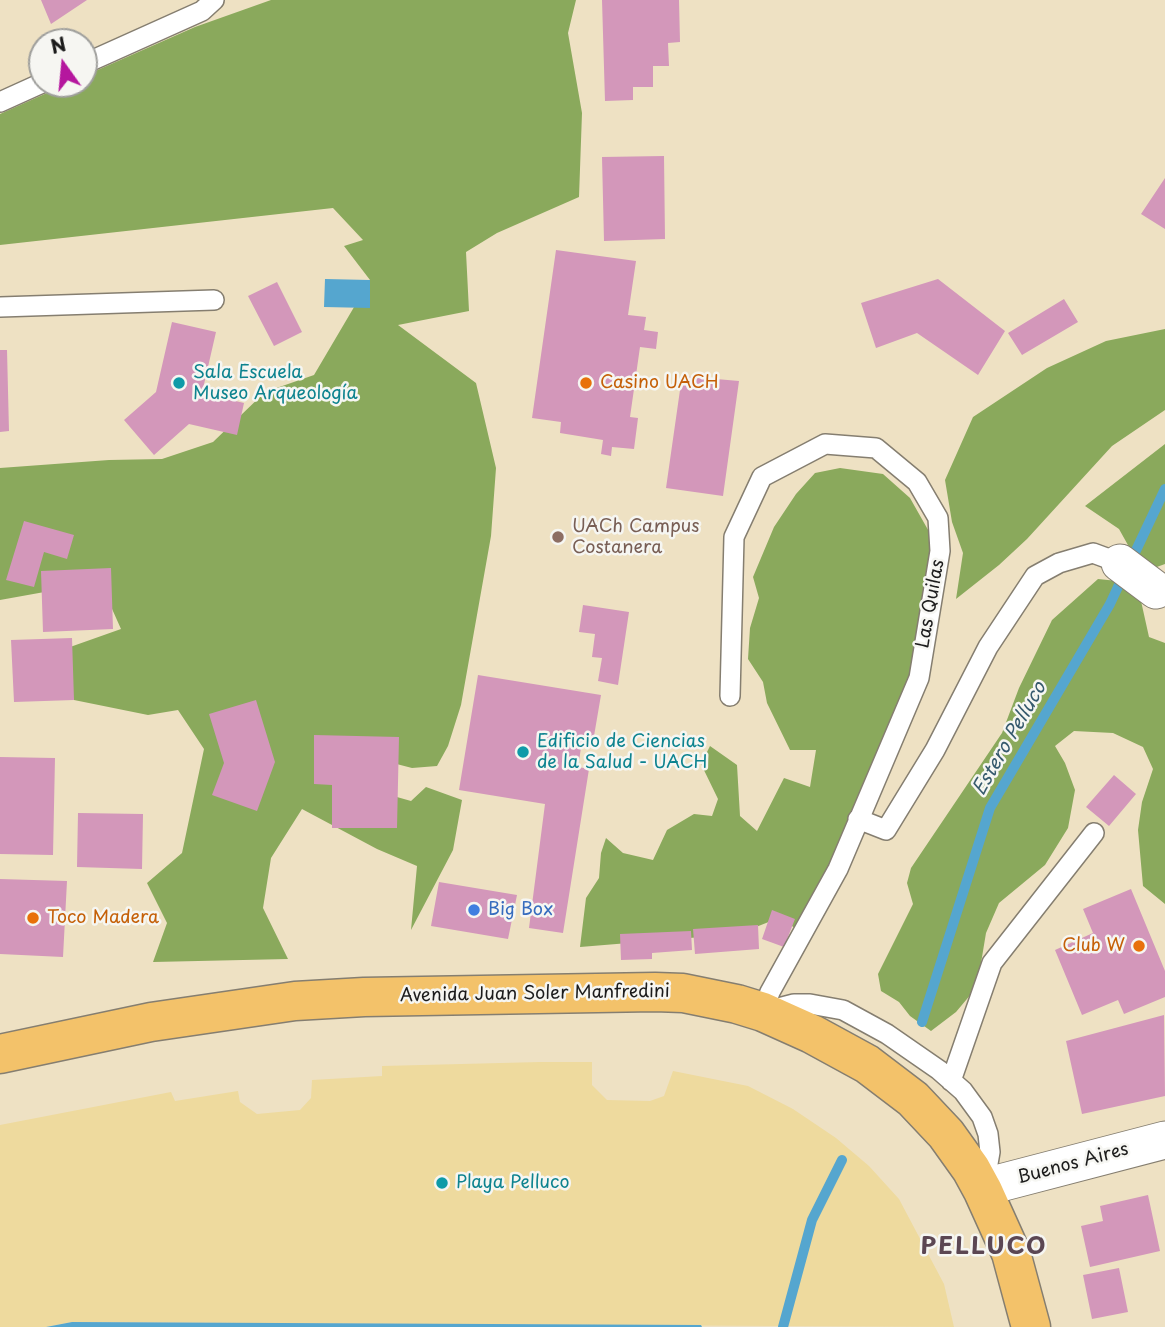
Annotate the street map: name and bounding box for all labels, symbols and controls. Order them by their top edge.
north arrow [28,28,98,98]
text: N [47,29,69,60]
place label: Sala Escuela Museo Arqueología [193,362,358,404]
place label: Casino UACH [600,372,719,394]
marker: Sala Escuela Museo Arqueología [171,375,187,391]
marker: Casino UACH [578,375,594,391]
place label: UACh Campus Costanera [572,516,699,558]
marker: UACh Campus Costanera [550,529,566,545]
street label: Las Quilas [913,558,949,650]
water label: Estero Pelluco [968,678,1052,800]
place label: Edificio de Ciencias de la Salud - UACH [537,731,707,774]
marker: Edificio de Ciencias de la Salud - UACH [515,744,531,760]
place label: Big Box [488,899,553,921]
marker: Big Box [466,902,482,918]
place label: Toco Madera [47,907,159,929]
marker: Toco Madera [25,910,41,926]
place label: Club W [1062,935,1125,957]
marker: Club W [1131,938,1147,954]
street label: Avenida Juan Soler Manfredini [400,981,670,1007]
street label: Buenos Aires [1015,1139,1131,1189]
place label: Playa Pelluco [456,1172,569,1194]
marker: Playa Pelluco [434,1175,450,1191]
district label: PELLUCO [922,1233,1046,1261]

